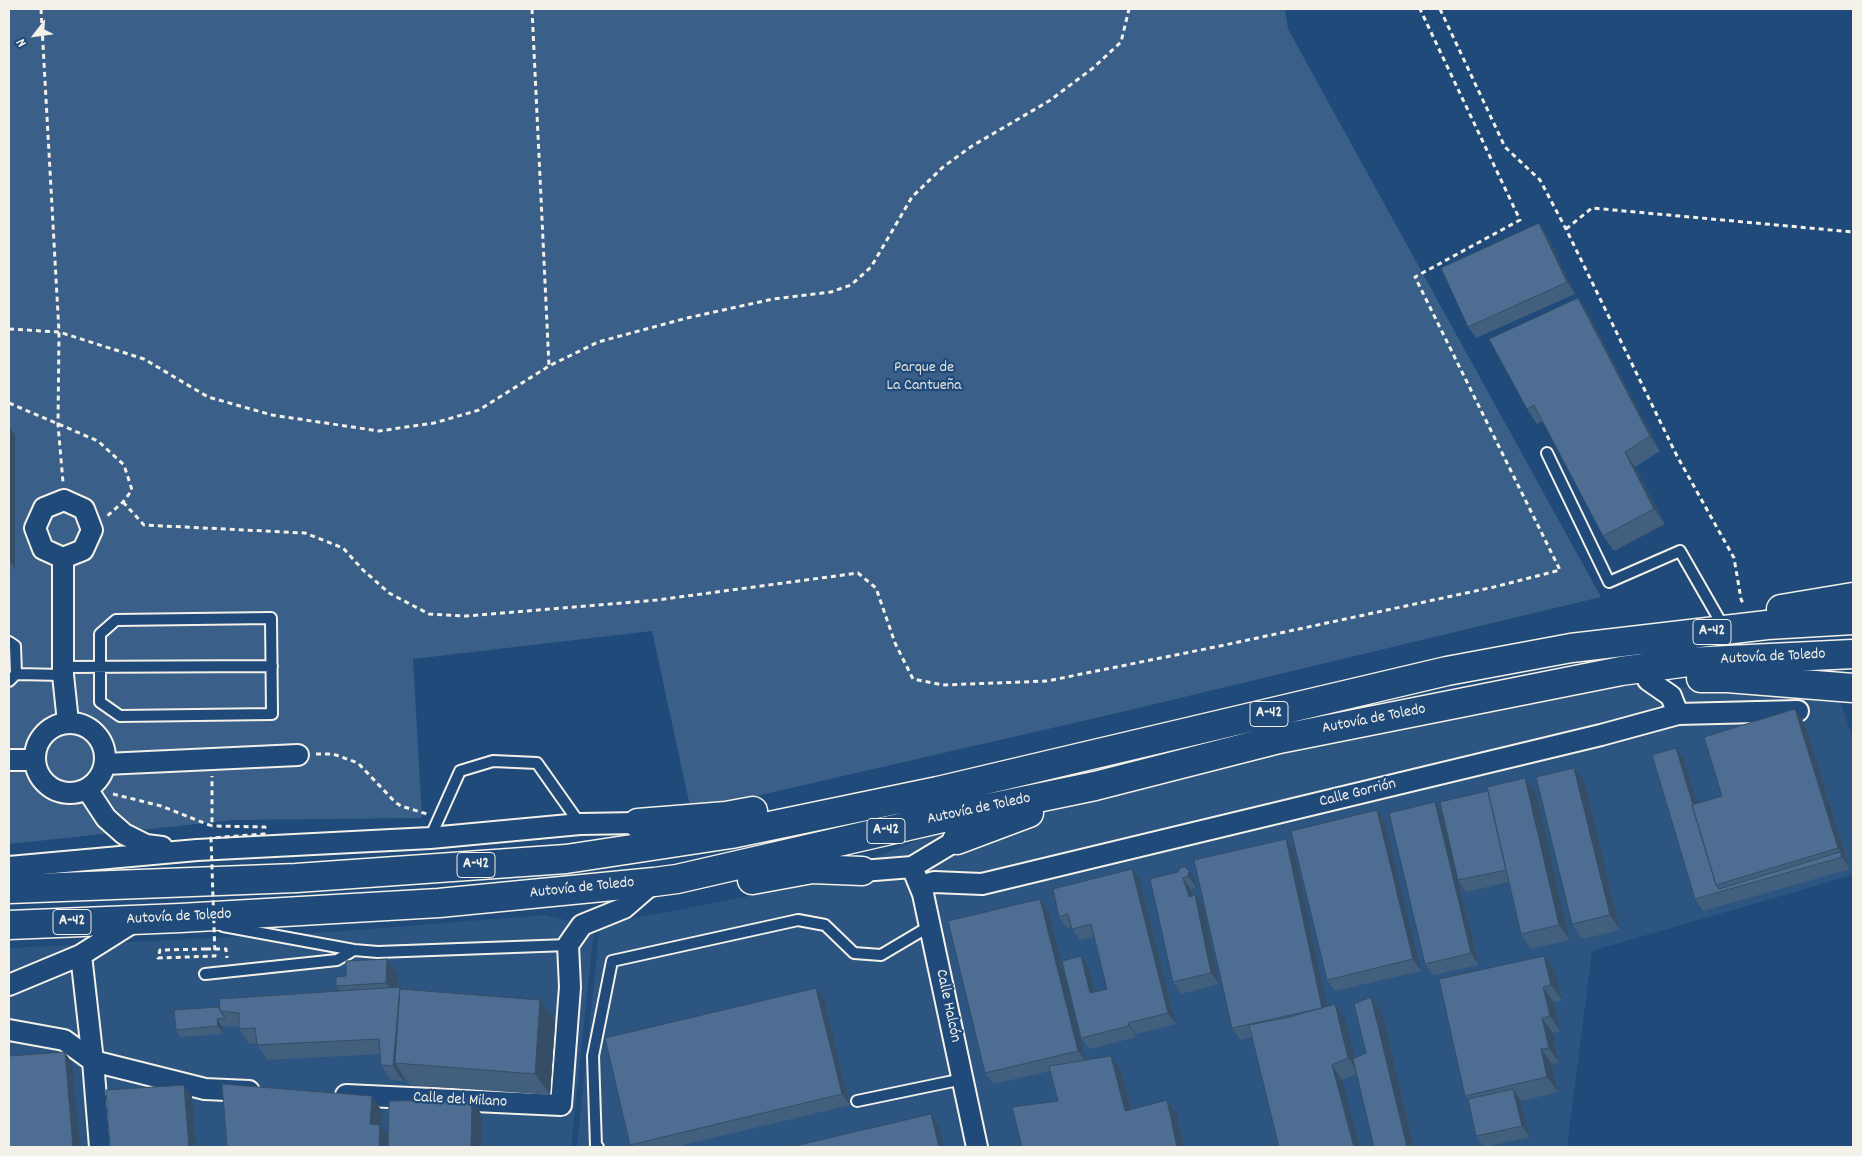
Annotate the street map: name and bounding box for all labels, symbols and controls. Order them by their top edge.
north arrow [10,10,60,60]
text: N [12,35,32,51]
park label: Parque de La Cantueña [886,359,962,397]
road number: A-42 [1693,620,1731,644]
street label: Autovía de Toledo [1720,646,1826,670]
street label: Autovía de Toledo [1321,701,1427,739]
road number: A-42 [1250,702,1288,726]
street label: Calle Gorrión [1318,775,1398,813]
street label: Autovía de Toledo [926,790,1032,830]
road number: A-42 [867,818,905,844]
road number: A-42 [457,852,495,878]
street label: Autovía de Toledo [529,874,635,904]
street label: Autovía de Toledo [126,906,232,930]
road number: A-42 [53,910,91,934]
street label: Calle Halcón [930,968,964,1044]
street label: Calle del Milano [413,1089,507,1113]

